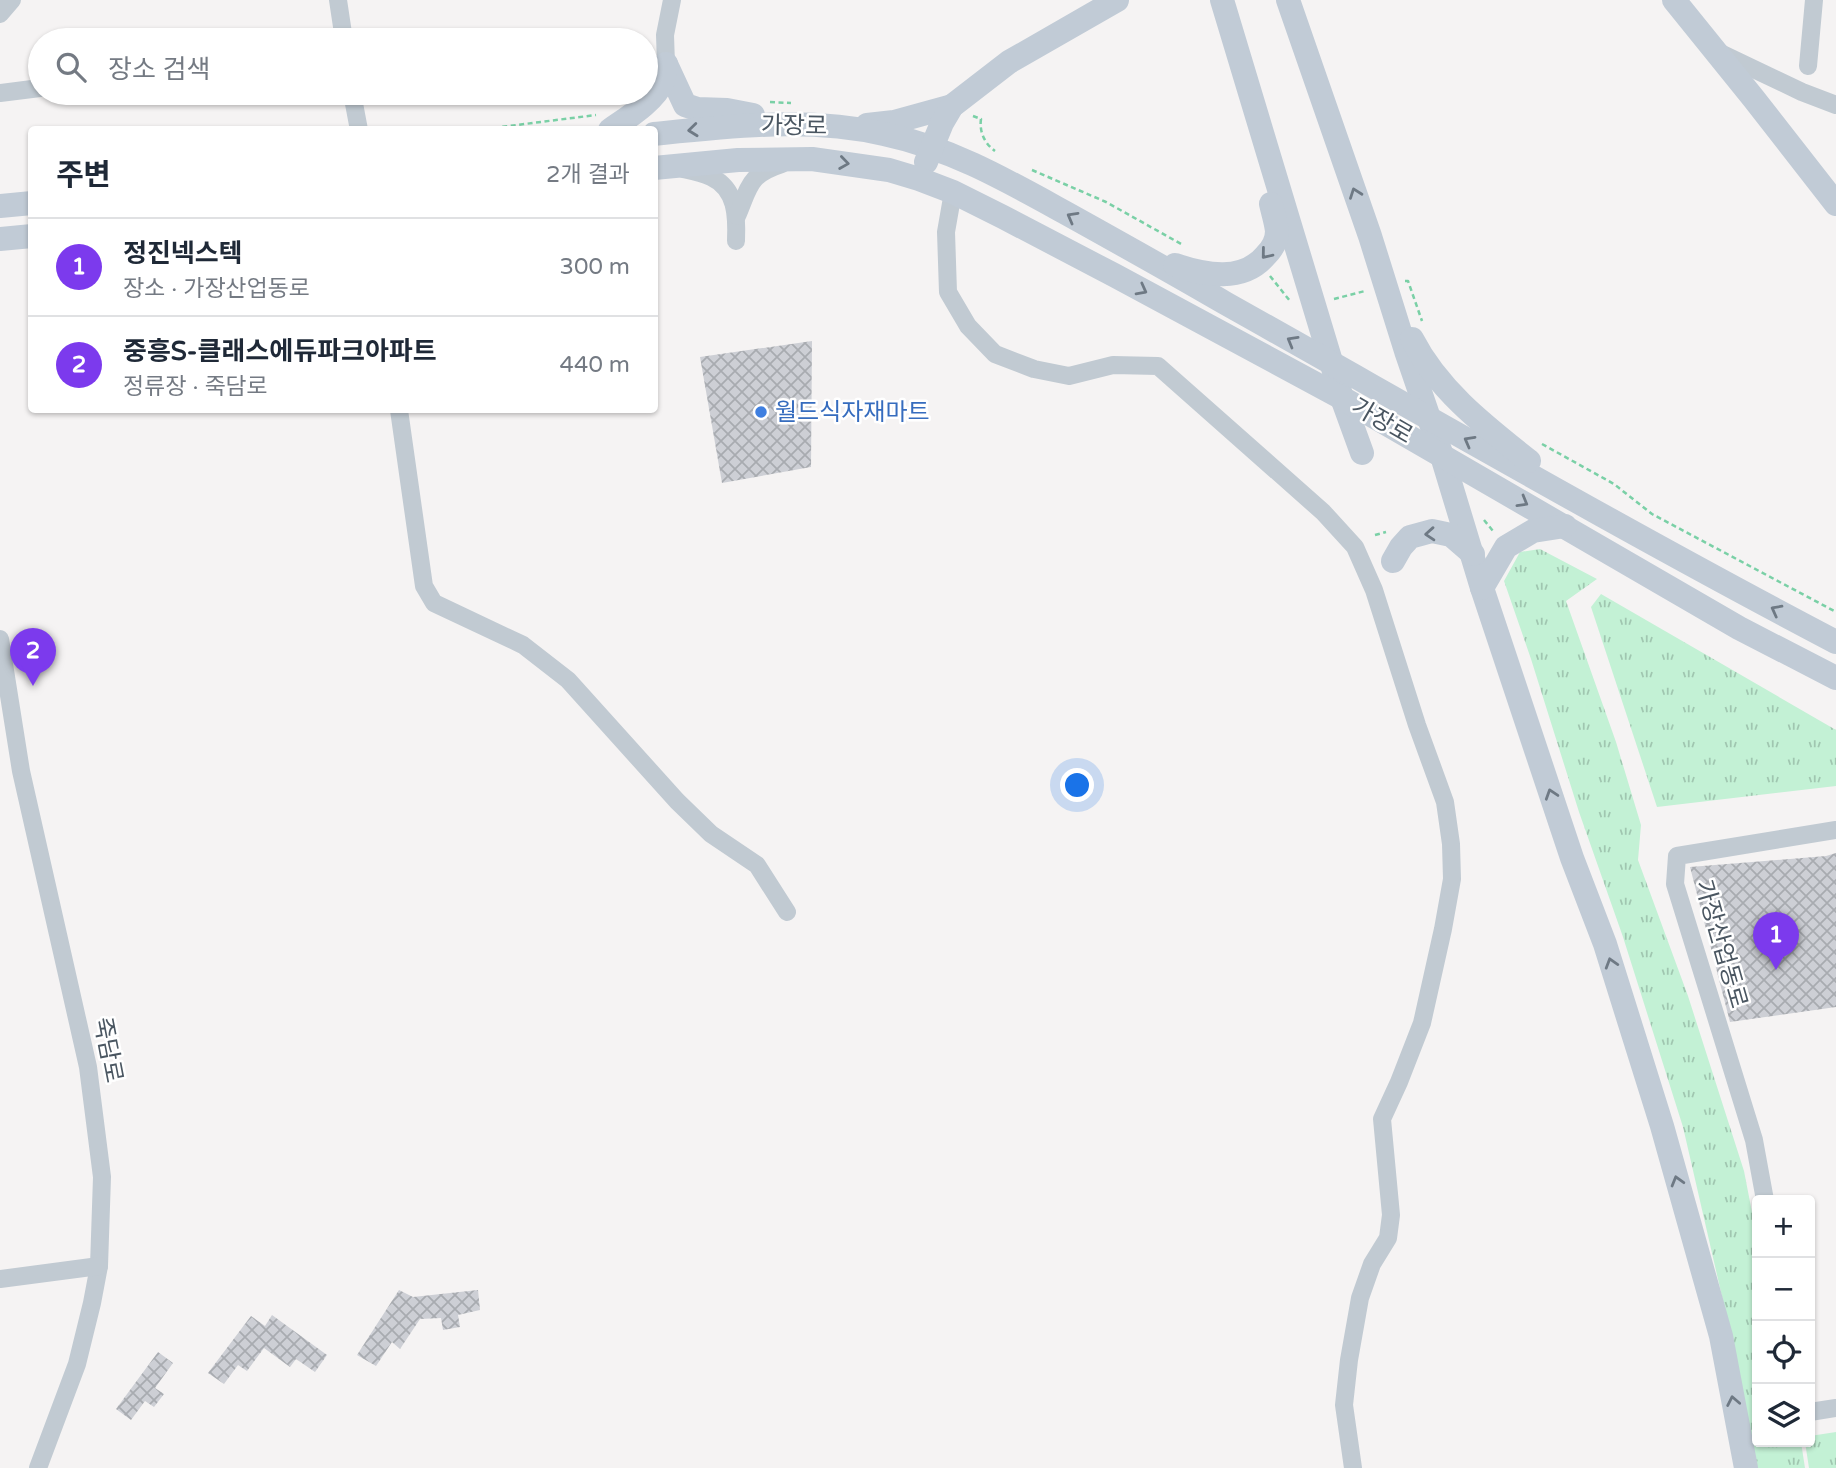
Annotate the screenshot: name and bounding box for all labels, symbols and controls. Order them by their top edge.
search box [28,28,658,105]
icon: search [52,48,90,86]
text: 장소 검색 [108,54,210,85]
street label: 가장로 [761,111,827,141]
one-way arrow [687,122,698,137]
one-way arrow [839,156,850,171]
text: 주변 [56,157,111,194]
text: 2개 결과 [546,161,630,189]
one-way arrow [1349,187,1363,199]
one-way arrow [1067,212,1080,225]
text: 정진넥스텍 [123,238,243,269]
one-way arrow [1262,246,1274,259]
text: 1 [72,253,86,281]
text: 300 m [560,253,630,281]
text: 장소 · 가장산업동로 [123,275,310,303]
one-way arrow [1135,282,1147,295]
text: 중흥S-클래스에듀파크아파트 [123,336,437,367]
one-way arrow [1287,336,1299,349]
text: 2 [72,351,86,379]
text: 440 m [560,351,630,379]
text: 정류장 · 죽담로 [123,373,268,401]
street label: 가장로 [1346,392,1418,450]
place label: 월드식자재마트 [775,398,930,427]
marker: 월드식자재마트 [753,404,769,420]
one-way arrow [1463,436,1476,450]
one-way arrow [1515,494,1528,507]
one-way arrow [1424,526,1435,541]
one-way arrow [1770,605,1783,618]
pin: 2 [10,628,56,686]
your location [1060,768,1094,802]
one-way arrow [1545,788,1559,800]
street label: 가장산업동로 [1689,876,1753,1012]
pin: 1 [1753,912,1799,970]
one-way arrow [1605,957,1620,969]
street label: 죽담로 [87,1015,129,1085]
one-way arrow [1671,1175,1685,1187]
map controls [1752,1195,1815,1447]
button: + [1752,1195,1815,1258]
button: − [1752,1258,1815,1321]
button: locate [1752,1321,1815,1384]
button: layers [1752,1384,1815,1447]
one-way arrow [1727,1395,1742,1407]

